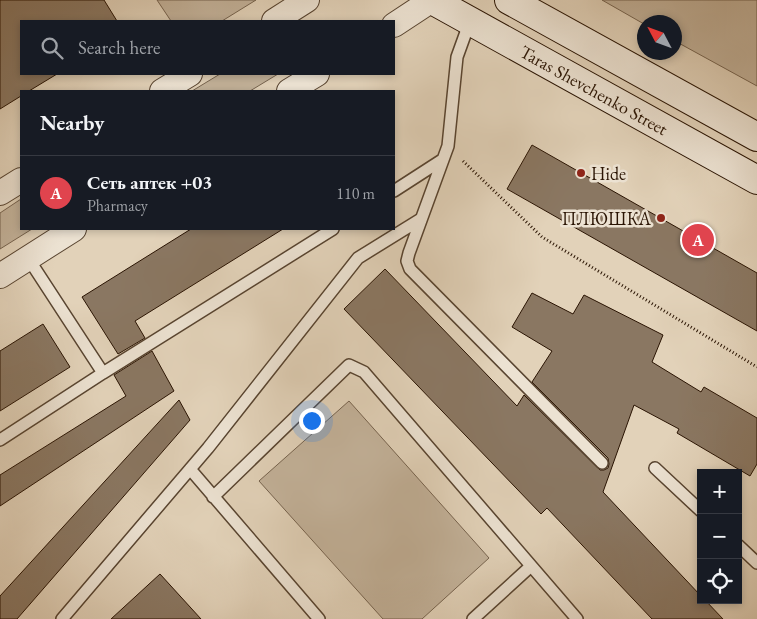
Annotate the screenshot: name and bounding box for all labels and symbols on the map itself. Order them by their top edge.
north arrow [637,15,682,60]
street label: Taras Shevchenko Street [516,40,672,140]
place label: Hide [591,162,626,185]
marker: Hide [575,167,587,179]
place label: ПЛЮШКА [562,207,652,230]
marker: ПЛЮШКА [655,212,667,224]
pin: A [682,221,714,259]
your location [299,408,325,434]

